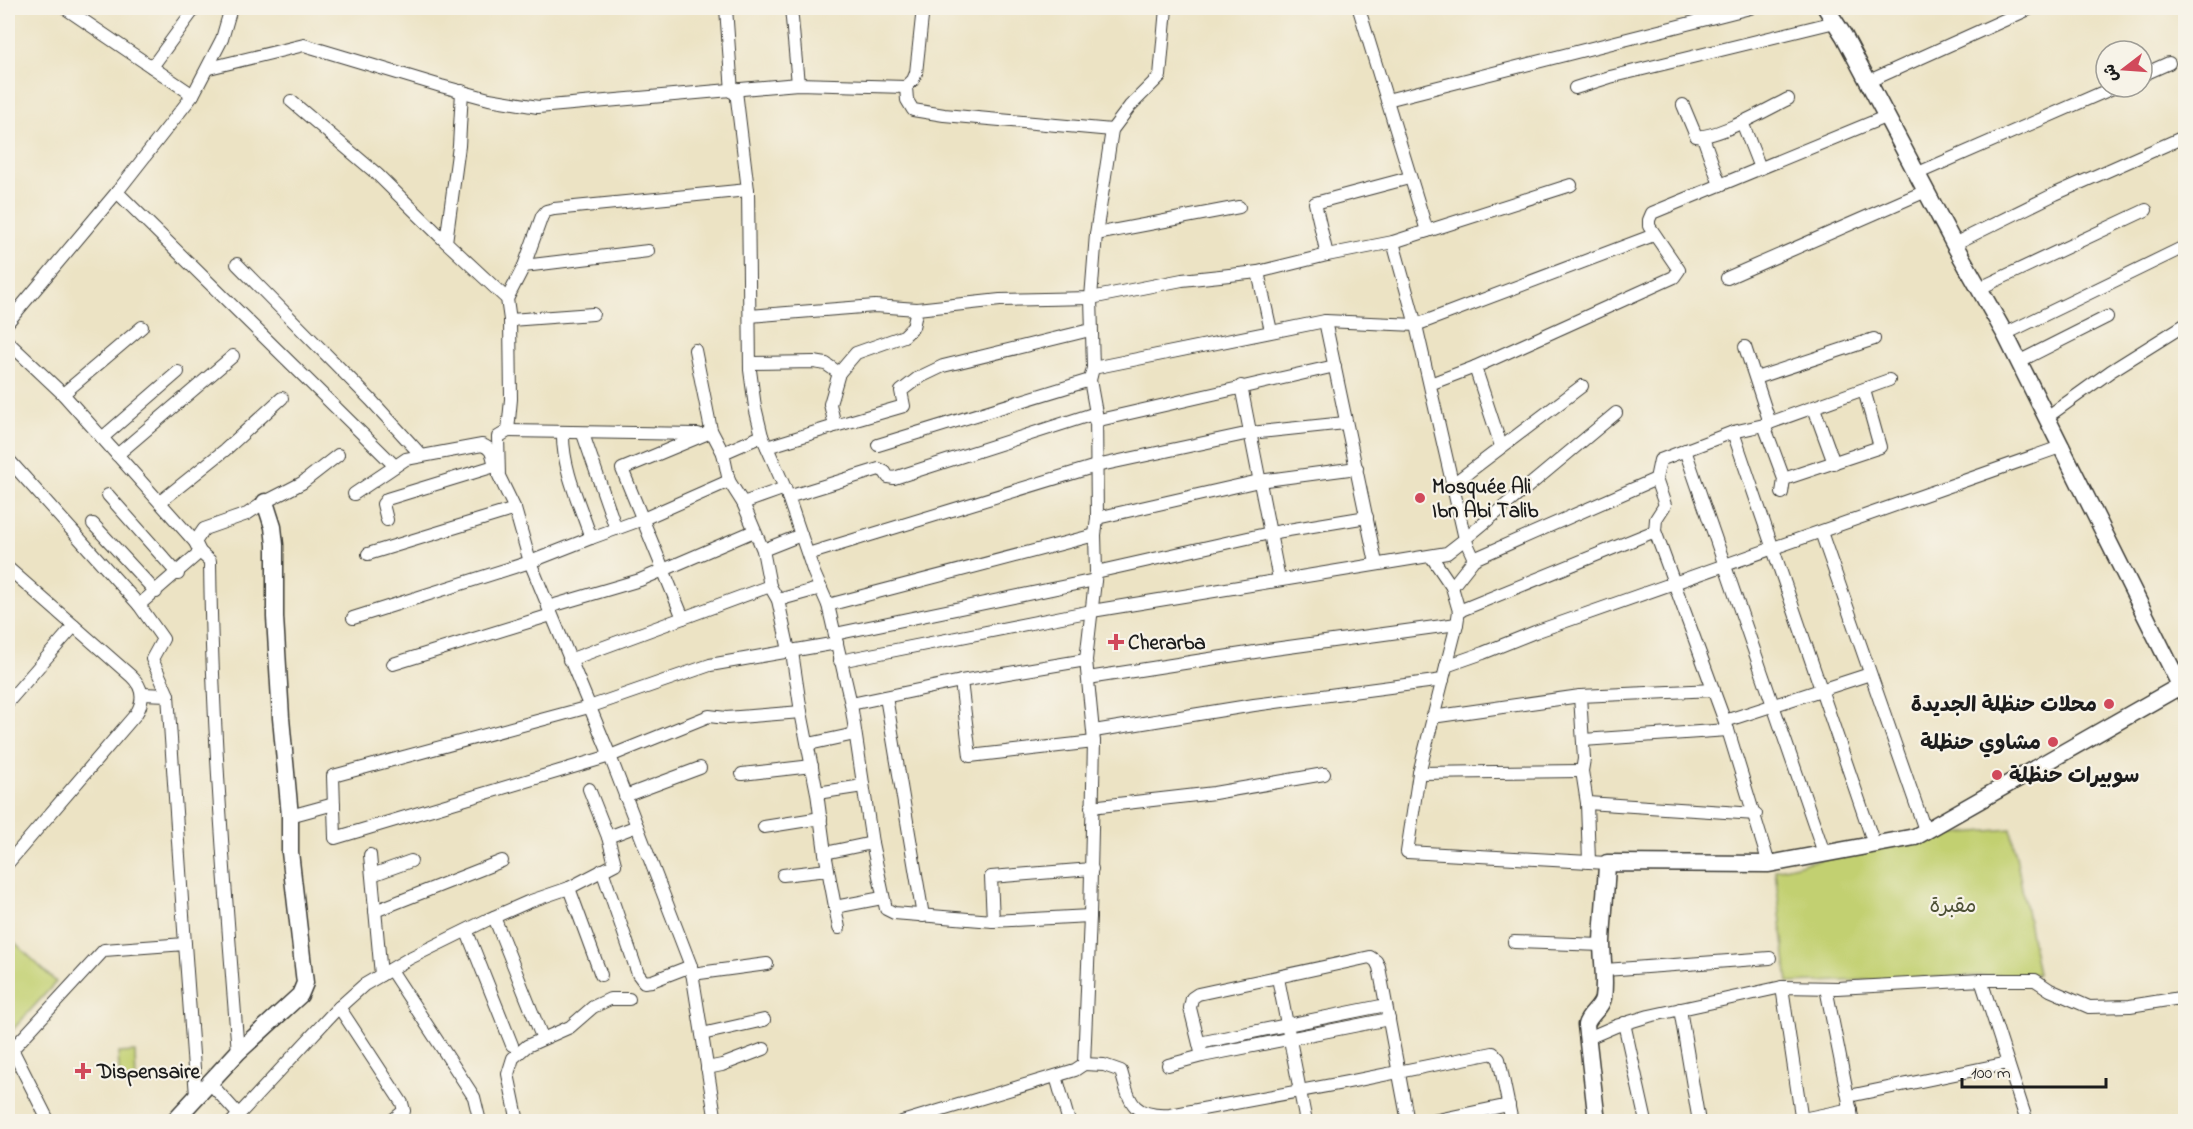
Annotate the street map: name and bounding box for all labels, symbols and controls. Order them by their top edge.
north arrow [2094,39,2154,99]
text: ش [2098,61,2126,85]
place label: Mosquée Ali Ibn Abi Talib [1432,473,1539,527]
marker: Mosquée Ali Ibn Abi Talib [1413,491,1427,505]
place label: Cherarba [1128,629,1206,659]
marker: Cherarba [1109,635,1123,649]
place label: محلات حنظلة الجديدة [1911,691,2097,721]
marker: محلات حنظلة الجديدة [2102,697,2116,711]
place label: مشاوي حنظلة [1920,729,2041,759]
marker: مشاوي حنظلة [2046,735,2060,749]
place label: سوبيرات حنظلة [2009,762,2139,792]
marker: سوبيرات حنظلة [1990,768,2004,782]
park label: مقبرة [1929,892,1977,922]
scale bar [1962,1051,2106,1089]
place label: Dispensaire [96,1058,200,1088]
text: 100 m [1971,1061,2011,1087]
marker: Dispensaire [74,1062,92,1080]

